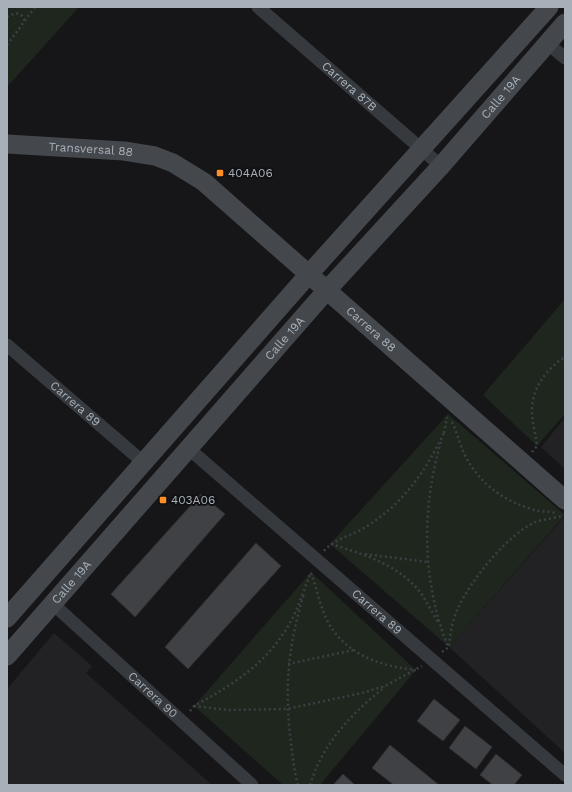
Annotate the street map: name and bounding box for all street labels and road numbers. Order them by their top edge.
street label: Carrera 87B [319,59,380,114]
street label: Calle 19A [478,72,524,122]
street label: Transversal 88 [48,139,134,159]
street label: Carrera 88 [343,304,399,355]
street label: Calle 19A [262,314,308,363]
street label: Carrera 89 [47,378,103,429]
street label: Calle 19A [49,558,94,607]
street label: Carrera 89 [349,586,405,637]
street label: Carrera 90 [125,669,180,721]

